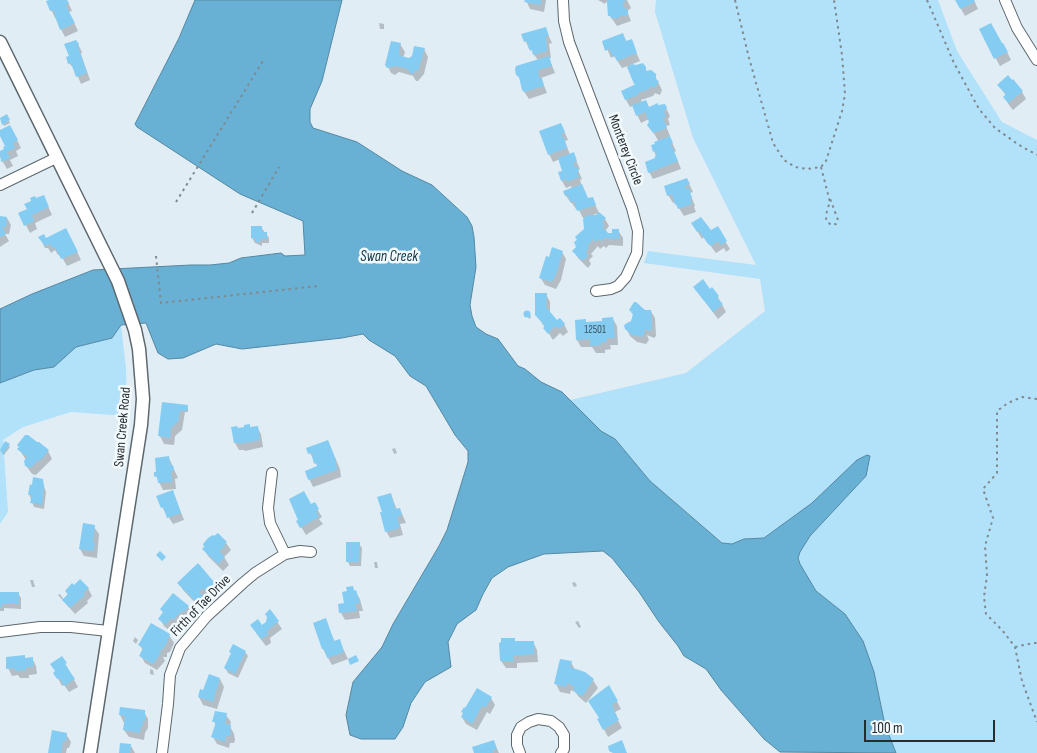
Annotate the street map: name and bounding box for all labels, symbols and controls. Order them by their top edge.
street label: Monterey Circle [604,112,646,188]
water label: Swan Creek [360,248,418,266]
house number: 12501 [584,323,606,337]
street label: Swan Creek Road [111,386,135,468]
street label: Firth of Tae Drive [167,572,235,640]
scale bar [867,710,998,742]
text: 100 m [872,719,903,738]

